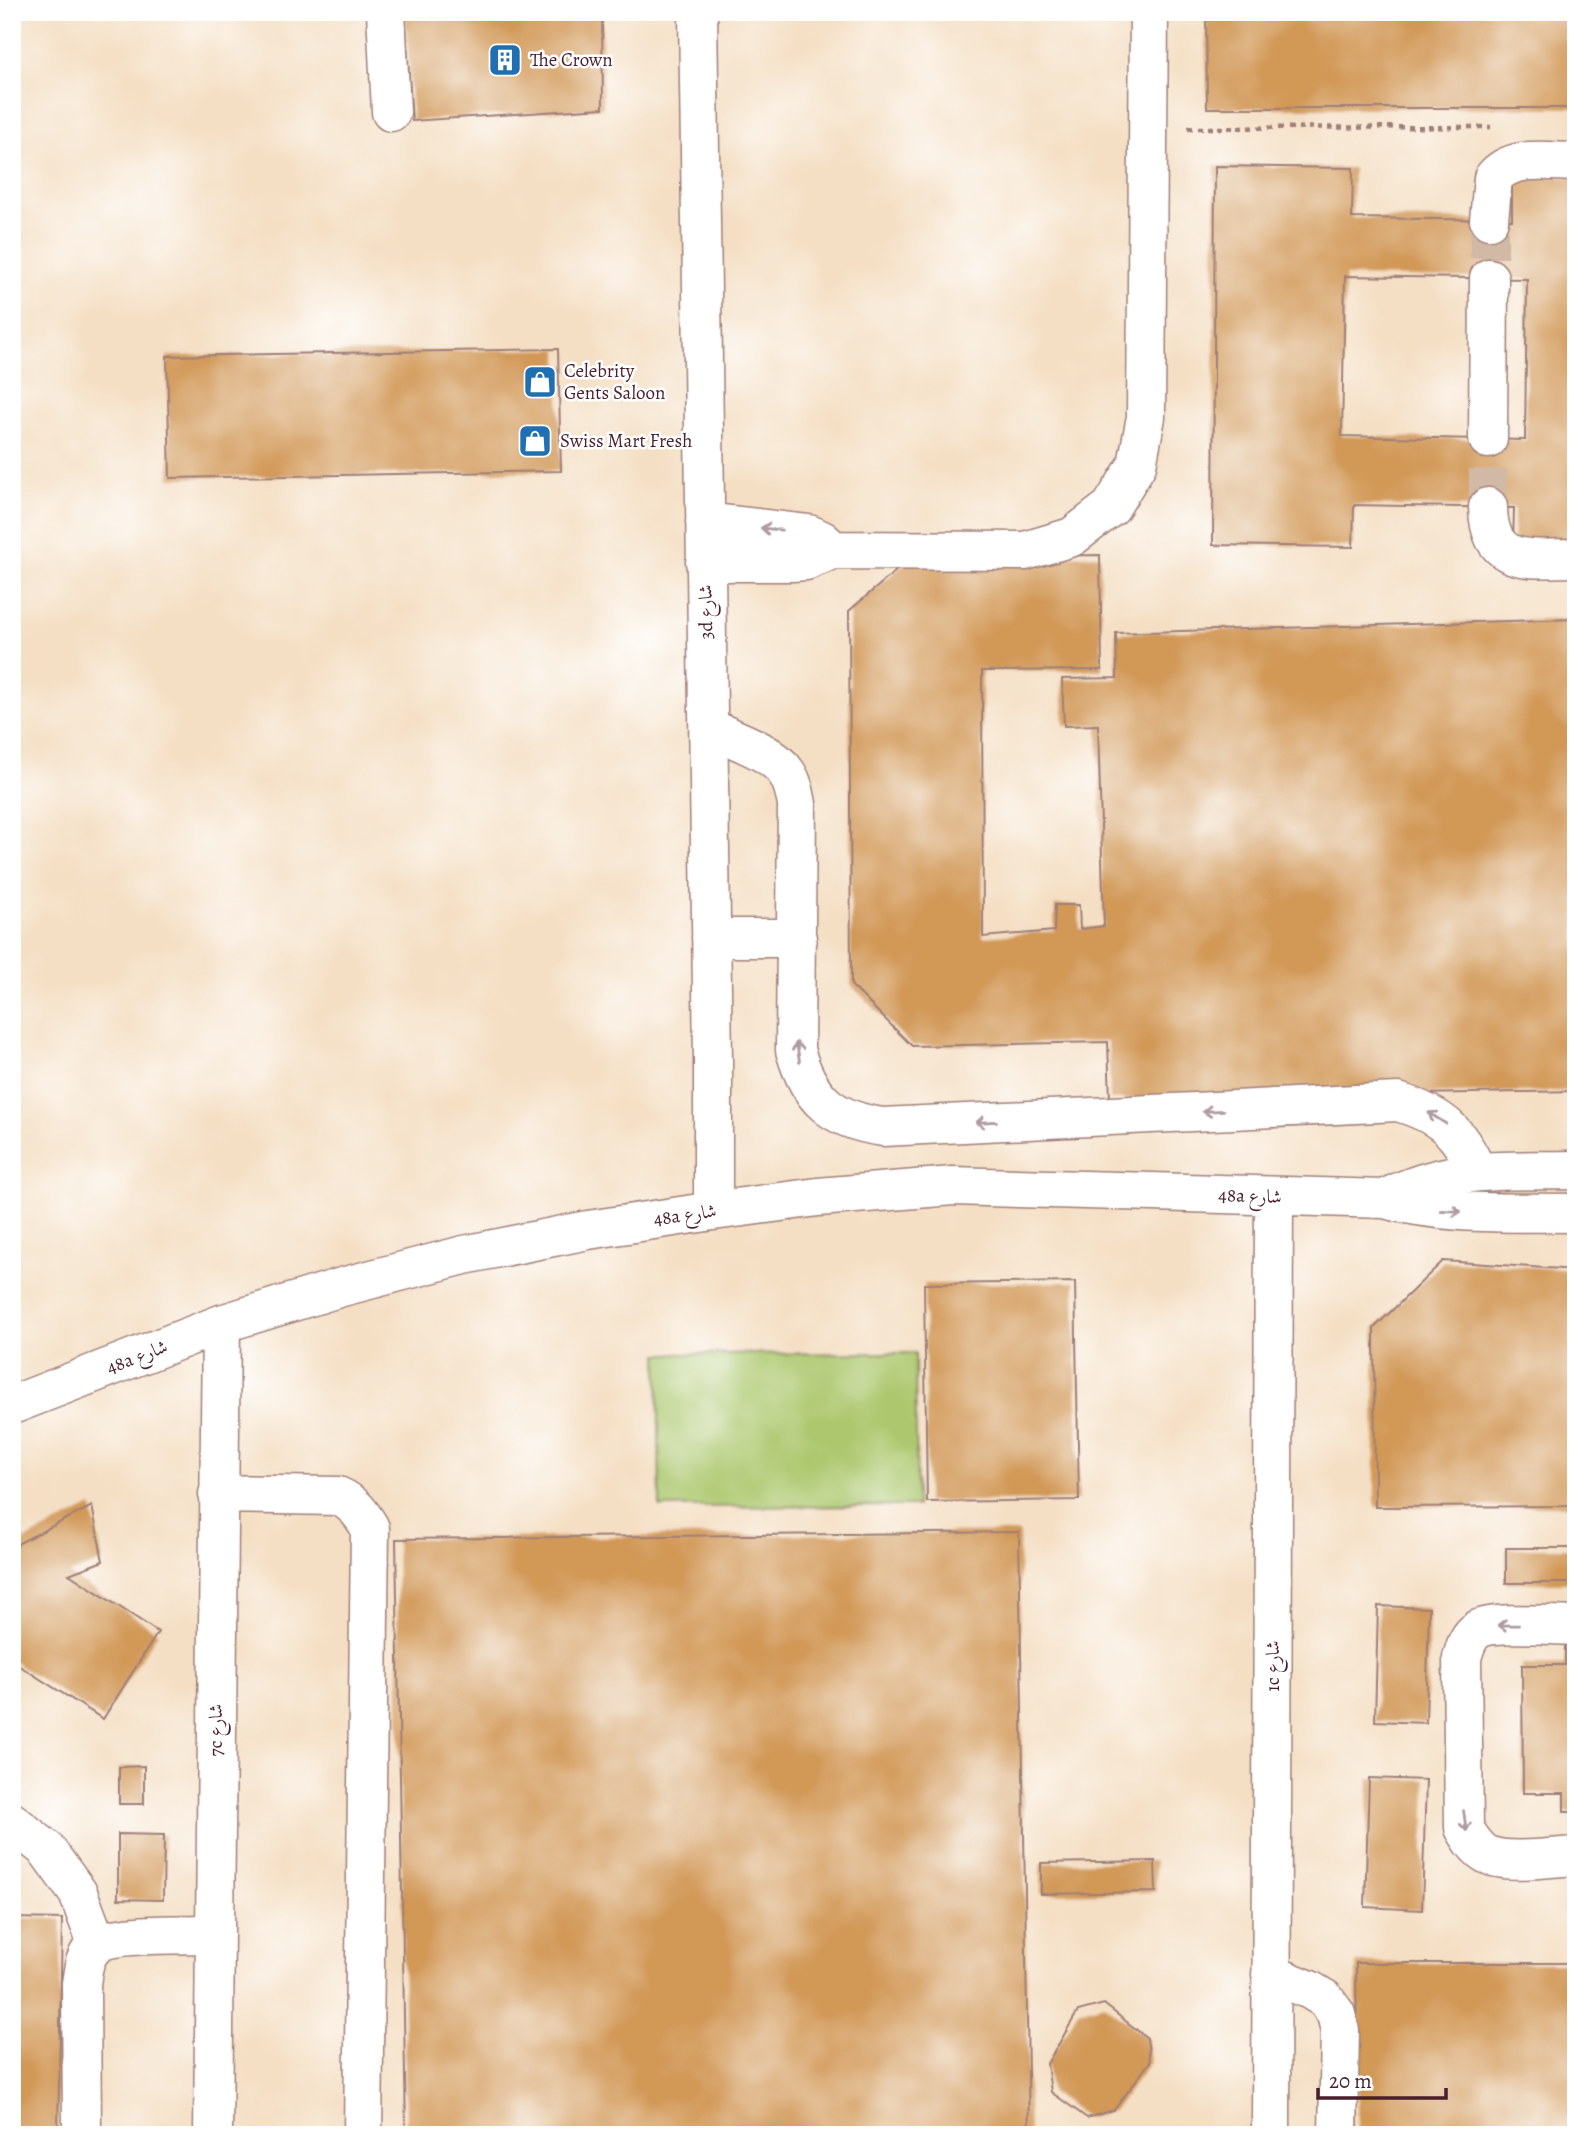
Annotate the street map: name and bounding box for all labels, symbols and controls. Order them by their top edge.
building icon: The Crown [486,41,524,79]
place label: The Crown [530,47,613,73]
place label: Celebrity Gents Saloon [564,358,665,406]
shop icon: Celebrity Gents Saloon [521,363,559,401]
shop icon: Swiss Mart Fresh [516,422,554,460]
place label: Swiss Mart Fresh [560,428,692,454]
one-way arrow [760,522,783,535]
street label: 3d شارع [693,584,721,640]
one-way arrow [791,1041,804,1064]
one-way arrow [1202,1105,1225,1118]
one-way arrow [1428,1111,1447,1125]
one-way arrow [975,1116,998,1129]
street label: 48a شارع [1218,1182,1282,1212]
street label: 48a شارع [652,1198,718,1234]
one-way arrow [1439,1205,1462,1218]
street label: 48a شارع [103,1333,172,1382]
one-way arrow [1496,1618,1519,1632]
street label: 1c شارع [1260,1640,1288,1692]
street label: 7c شارع [203,1704,231,1756]
one-way arrow [1459,1809,1472,1832]
scale bar [1318,2056,1446,2100]
text: 20 m [1329,2067,1372,2095]

